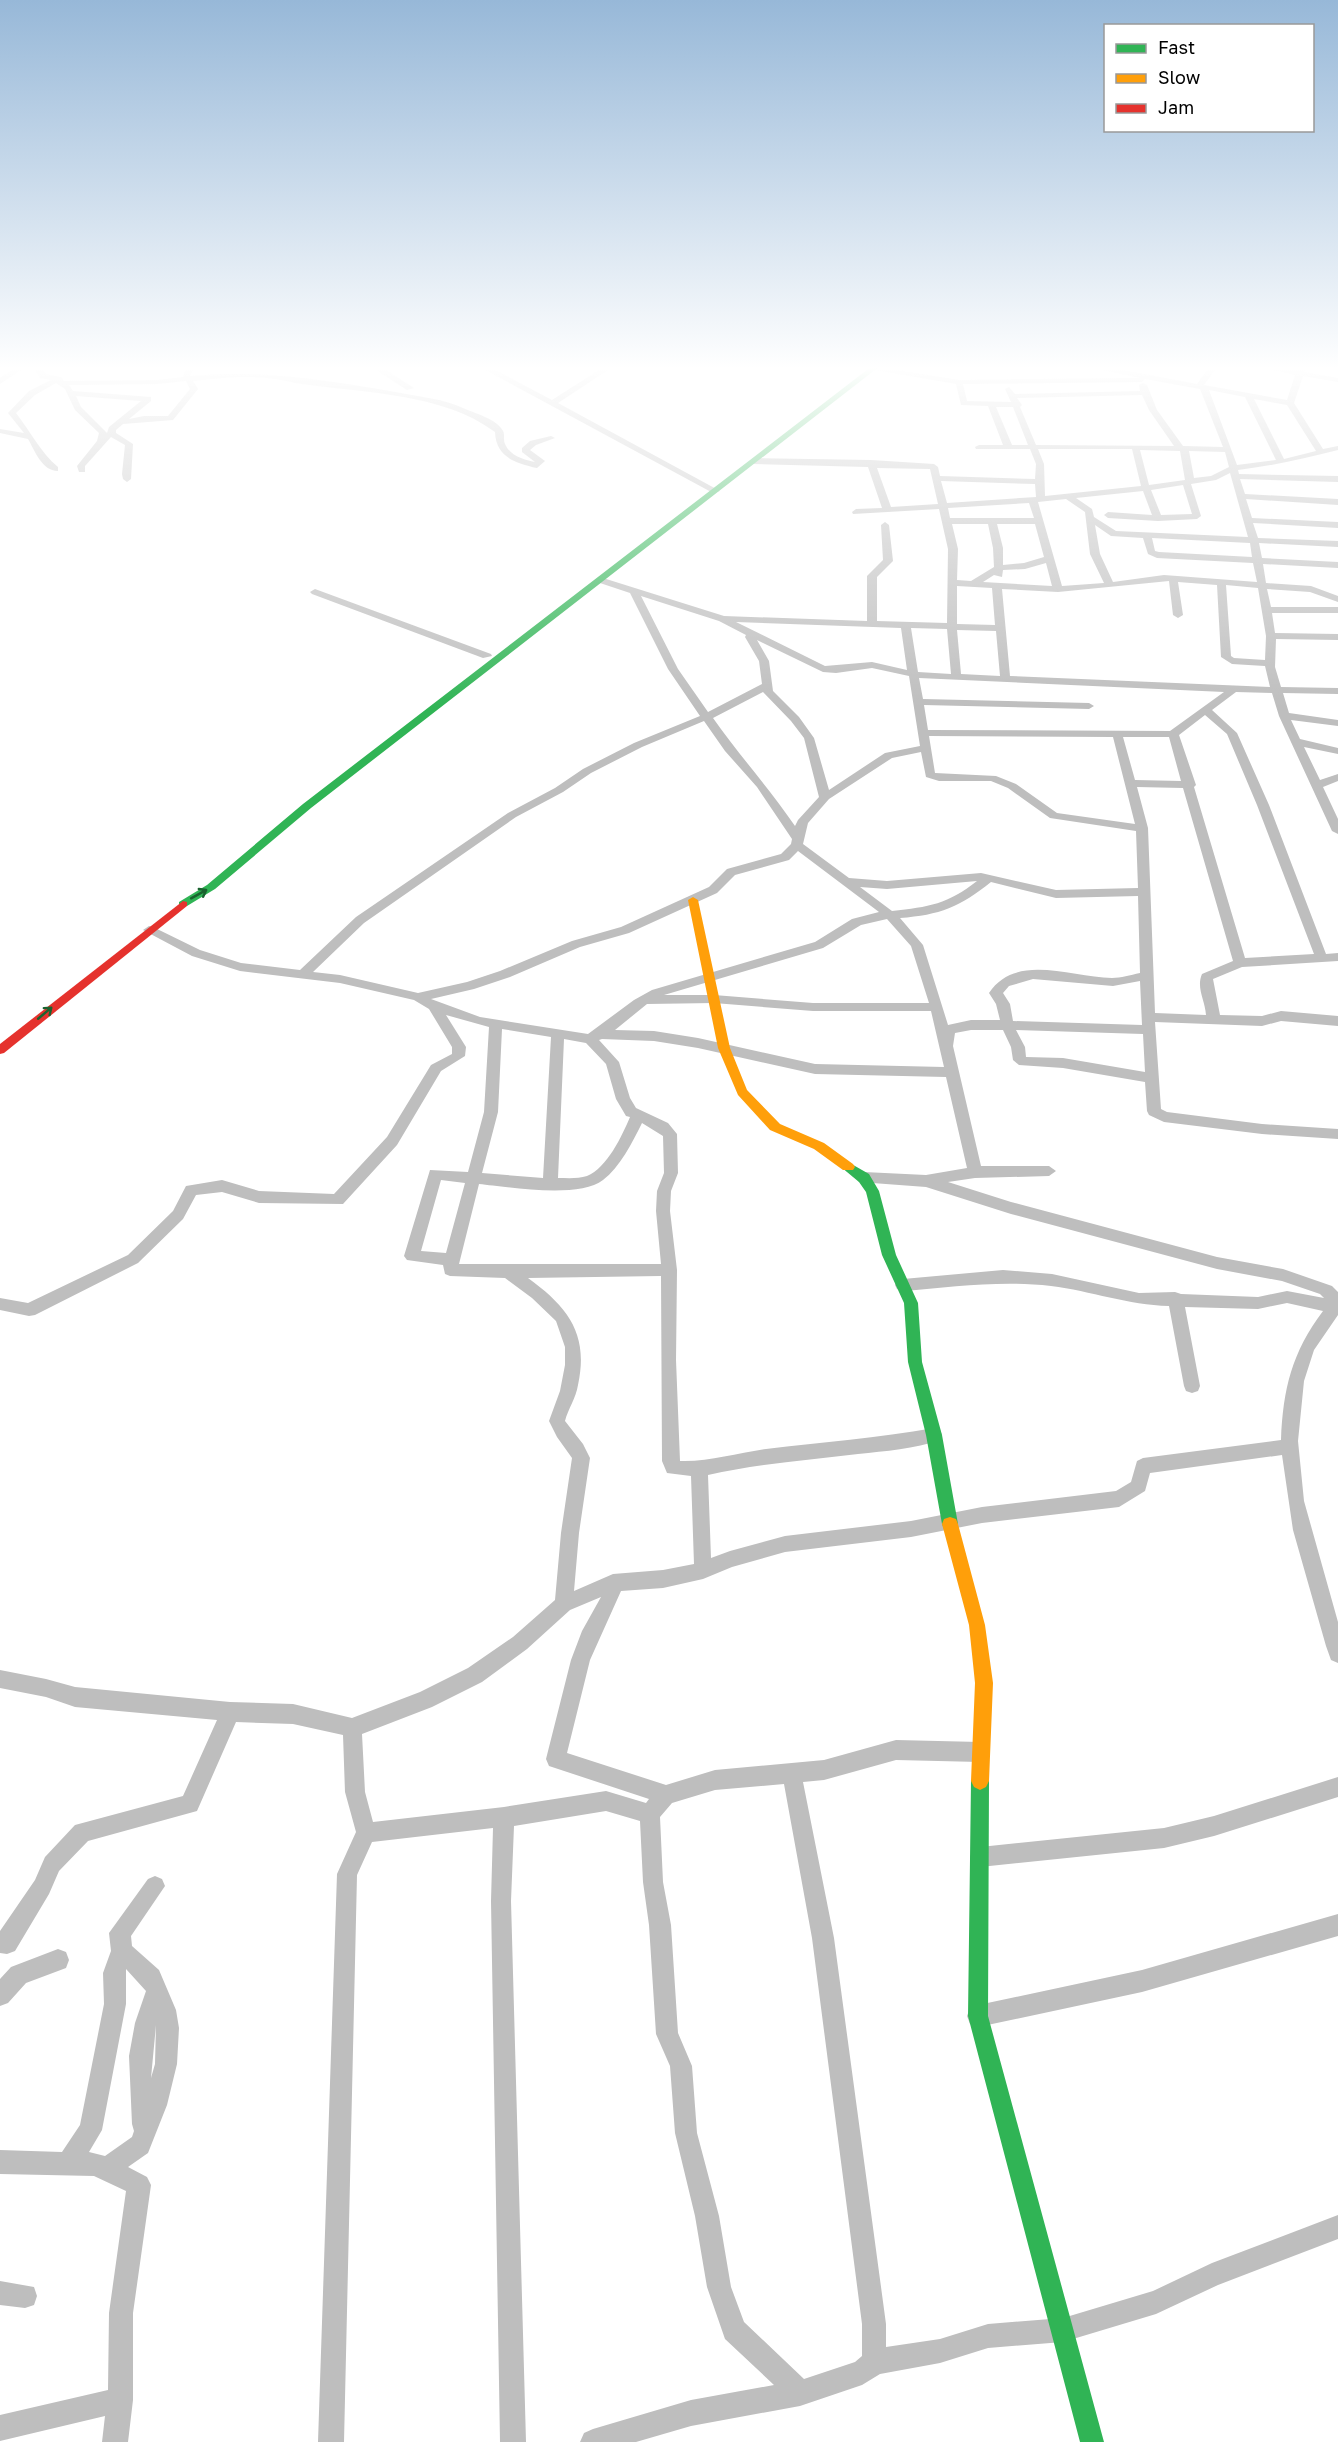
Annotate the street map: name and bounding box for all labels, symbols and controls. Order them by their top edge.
legend [1104,24,1314,132]
text: Fast [1158,36,1195,58]
text: Slow [1158,66,1201,88]
text: Jam [1158,96,1194,118]
one-way arrow [190,887,207,899]
one-way arrow [37,1006,53,1019]

